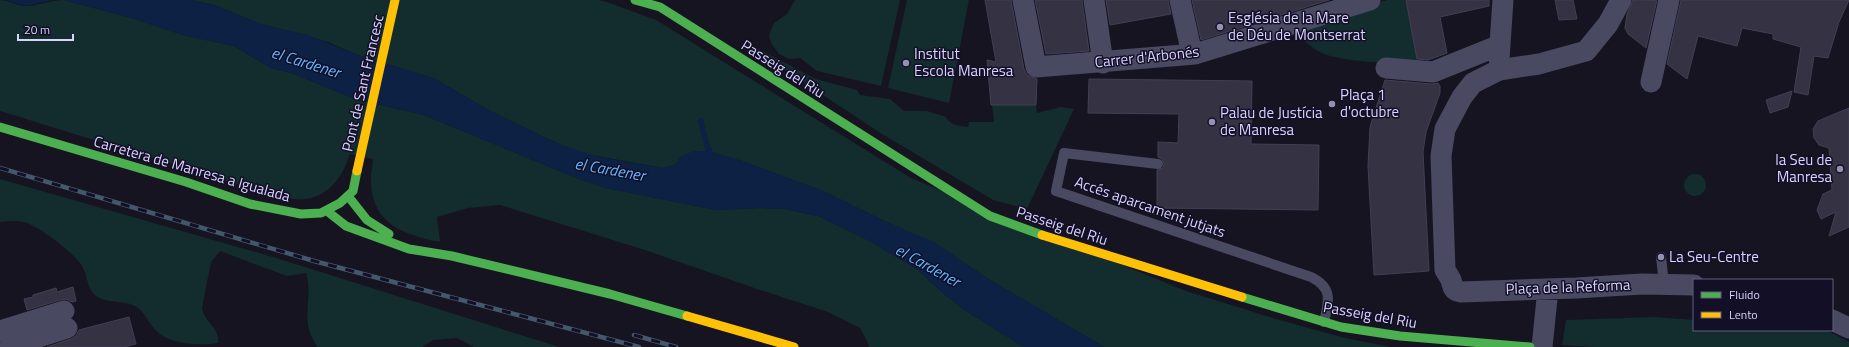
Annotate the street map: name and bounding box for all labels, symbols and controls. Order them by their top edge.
place label: Església de la Mare de Déu de Montserrat [1228,6,1366,46]
street label: Pont de Sant Francesc [336,12,389,154]
scale bar [18,16,73,42]
text: 20 m [24,20,50,39]
marker: Església de la Mare de Déu de Montserrat [1215,22,1225,32]
street label: Passeig del Riu [737,34,830,103]
water label: el Cardener [269,40,345,84]
street label: Carrer d'Arbonés [1094,40,1200,73]
place label: Institut Escola Manresa [914,42,1014,82]
marker: Institut Escola Manresa [901,58,911,68]
place label: Plaça 1 d'octubre [1340,83,1399,123]
marker: Plaça 1 d'octubre [1327,99,1337,109]
place label: Palau de Justícia de Manresa [1220,101,1323,141]
marker: Palau de Justícia de Manresa [1207,117,1217,127]
street label: Carretera de Manresa a Igualada [91,129,294,208]
place label: la Seu de Manresa [1775,148,1832,188]
water label: el Cardener [573,151,649,187]
marker: la Seu de Manresa [1835,164,1845,174]
street label: Accés aparcament jutjats [1072,170,1229,243]
street label: Passeig del Riu [1013,200,1111,251]
water label: el Cardener [891,237,967,294]
place label: La Seu-Centre [1669,245,1759,268]
marker: La Seu-Centre [1656,252,1666,262]
street label: Plaça de la Reforma [1505,273,1631,300]
legend [1693,279,1833,331]
text: Fluido [1729,285,1760,304]
street label: Passeig del Riu [1321,295,1419,334]
text: Lento [1729,305,1758,324]

